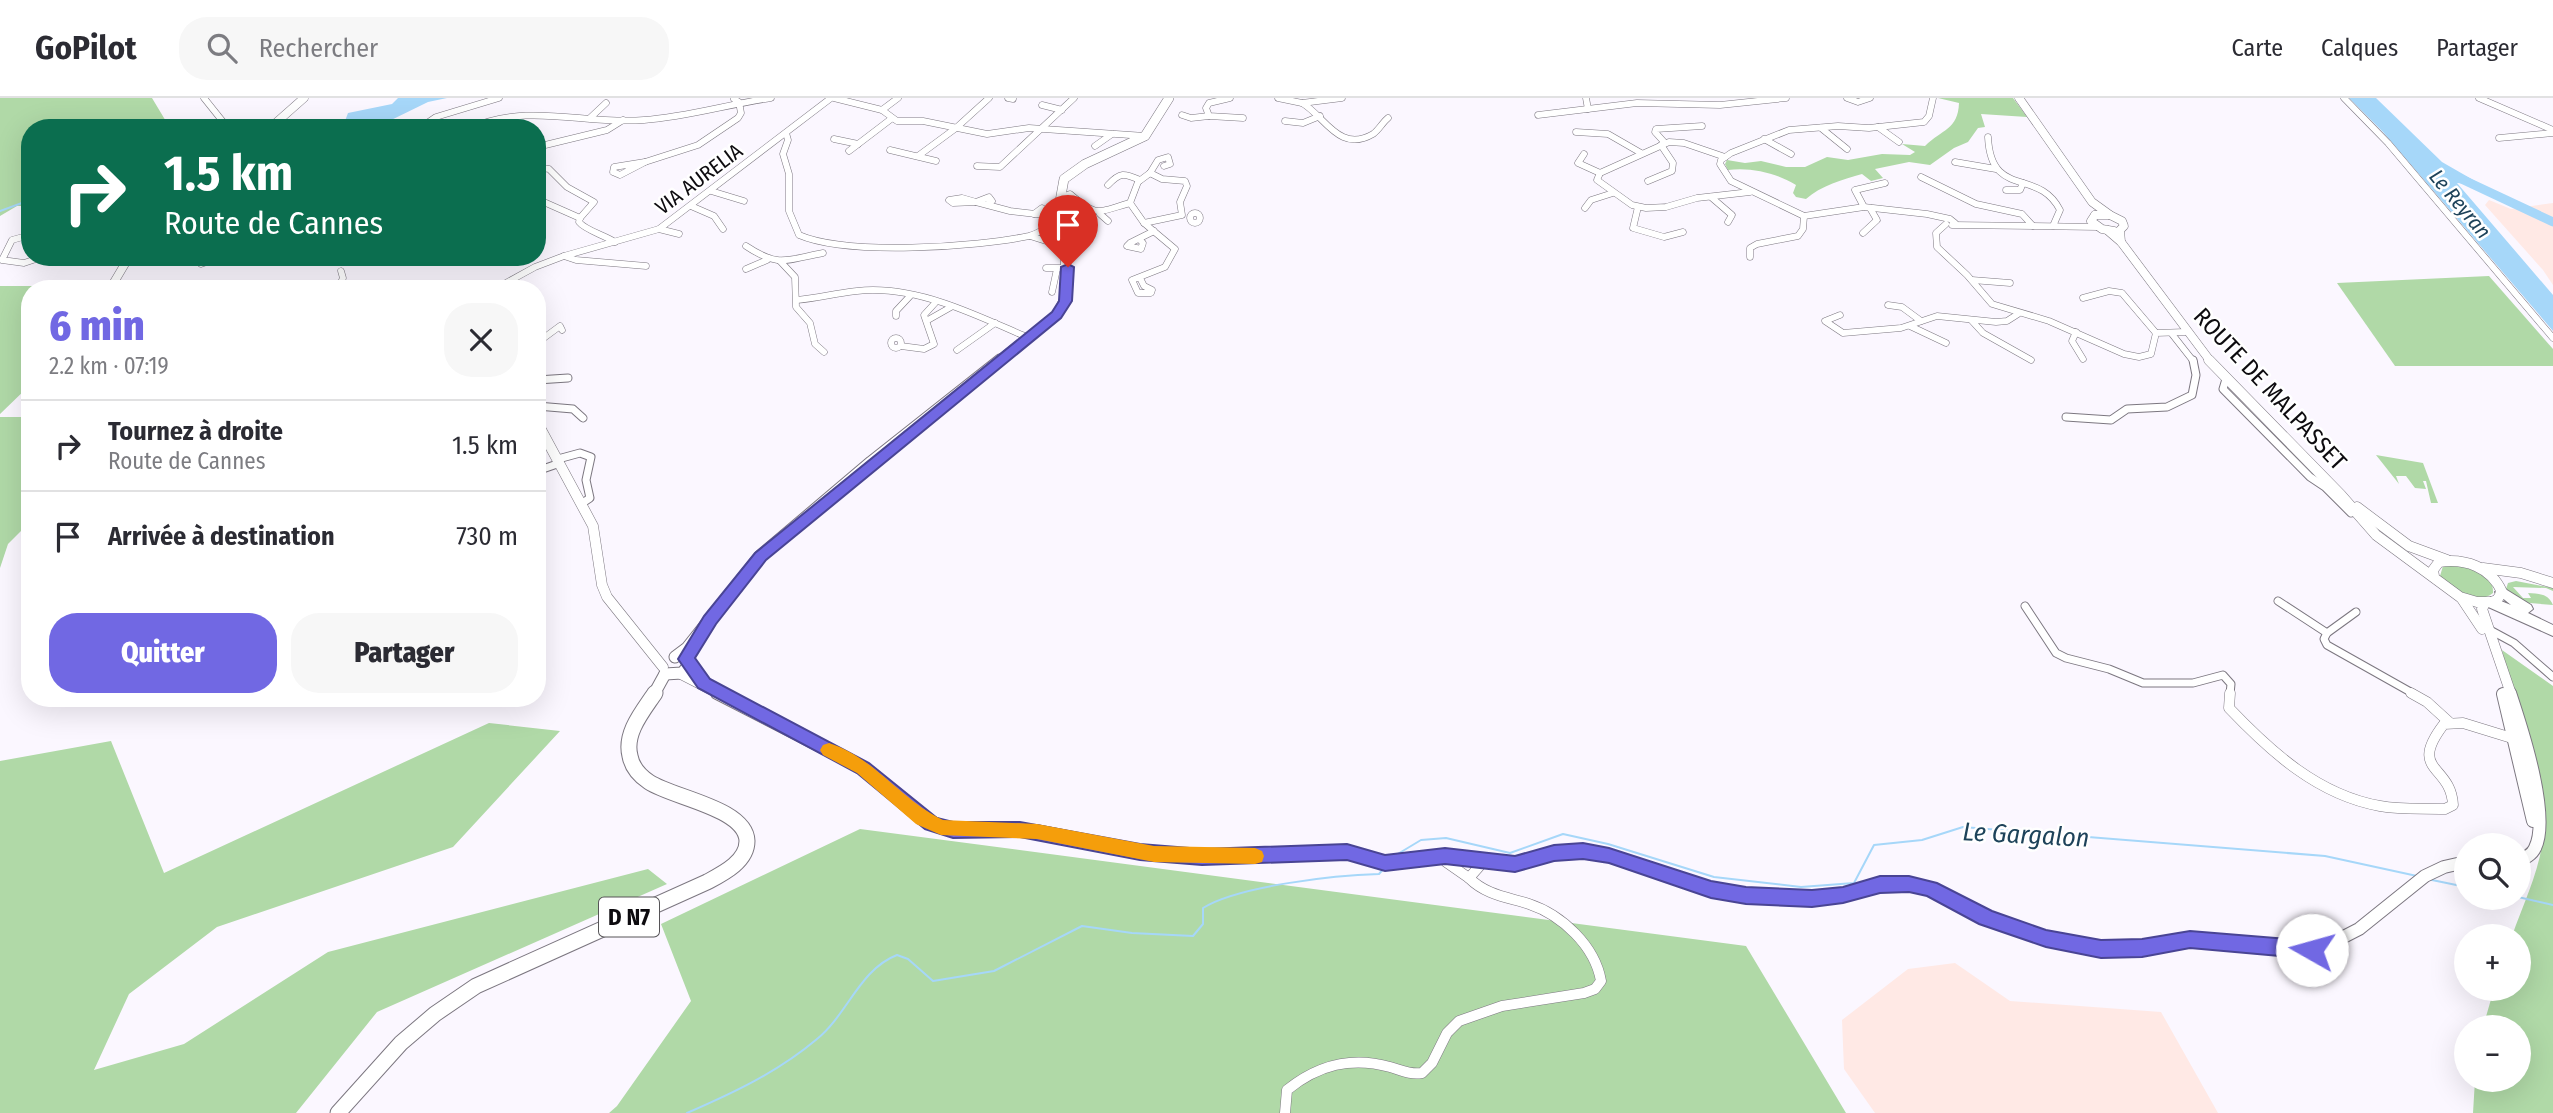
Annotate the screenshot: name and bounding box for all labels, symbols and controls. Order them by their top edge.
search box [179,17,669,80]
text: GoPilot [35,28,137,68]
icon: search [203,29,241,67]
text: Rechercher [259,33,378,64]
text: Carte [2232,34,2283,62]
text: Calques [2321,34,2398,62]
text: Partager [2436,34,2518,62]
street label: VIA AURELIA [650,138,748,220]
text: 1.5 km [164,144,293,203]
icon: right [49,147,140,238]
water label: Le Reyran [2424,164,2496,244]
pin [1038,195,1098,267]
text: Route de Cannes [164,204,383,242]
icon: arrive [1049,206,1087,244]
text: 6 min [49,301,145,351]
street label: ROUTE DE MALPASSET [2188,302,2352,476]
button: close [444,303,518,377]
text: 2.2 km · 07:19 [49,352,169,380]
text: Tournez à droite [108,416,283,447]
icon: right [49,427,87,465]
text: 1.5 km [452,430,518,461]
text: Route de Cannes [108,447,266,475]
icon: arrive [49,518,87,556]
text: Arrivée à destination [108,521,335,552]
text: 730 m [456,521,518,552]
button: Quitter [49,613,277,693]
button: Partager [291,613,518,693]
water label: Le Gargalon [1962,816,2090,854]
map controls [2454,833,2531,1092]
button: search [2454,833,2531,910]
road number: D N7 [599,898,659,936]
position arrow [2275,913,2349,987]
button: + [2454,924,2531,1001]
button: − [2454,1015,2531,1092]

